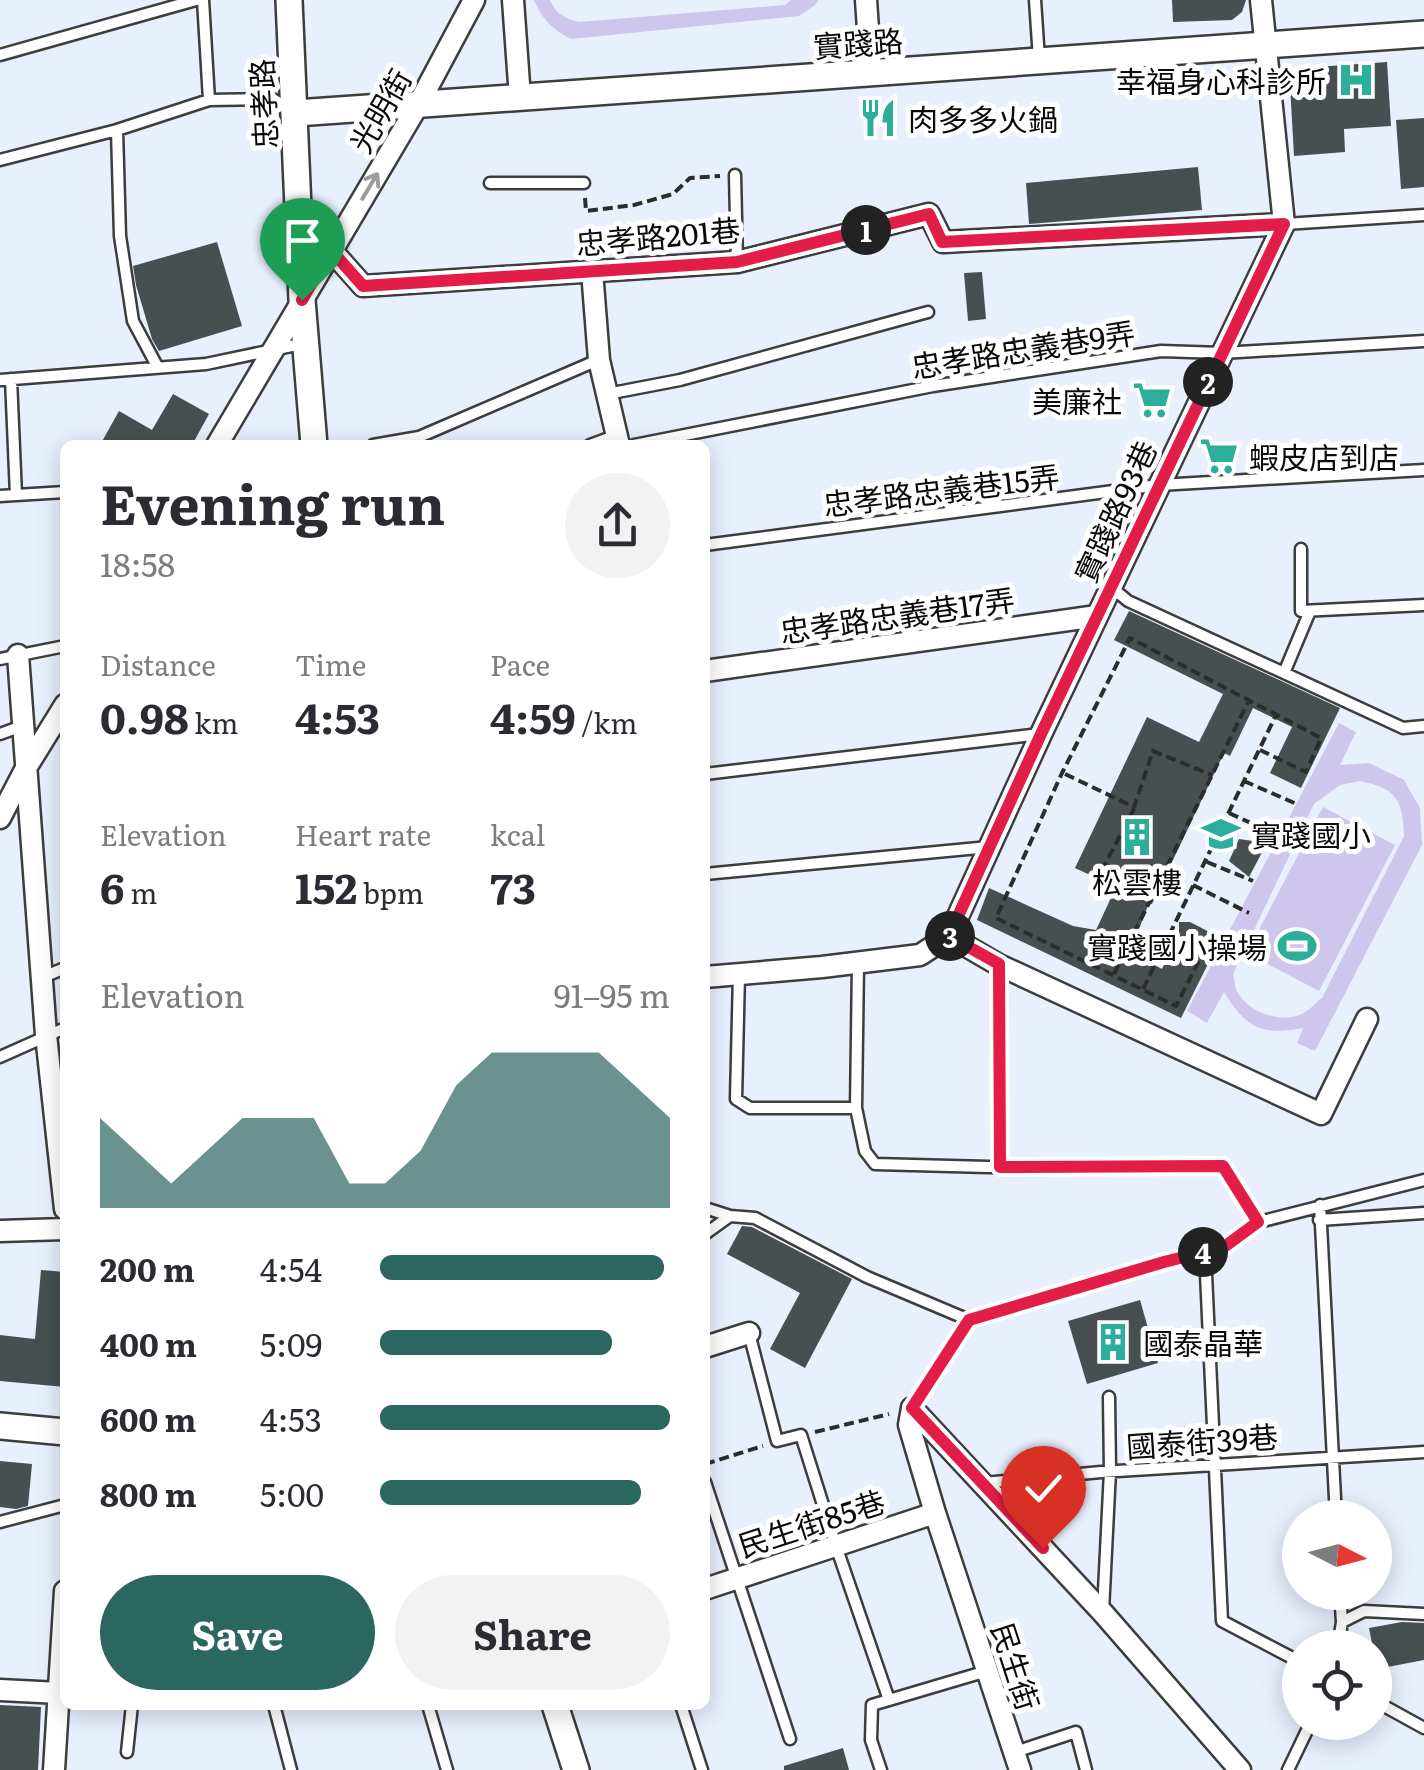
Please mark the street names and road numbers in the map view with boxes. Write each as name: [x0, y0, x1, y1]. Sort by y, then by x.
street label: 實踐路: [812, 17, 904, 67]
street label: 忠孝路: [238, 58, 286, 150]
street label: 光明街: [337, 60, 421, 160]
street label: 忠孝路201巷: [574, 206, 742, 264]
street label: 忠孝路忠義巷9弄: [908, 309, 1138, 387]
street label: 實踐路93巷: [1062, 433, 1166, 589]
street label: 忠孝路忠義巷15弄: [820, 453, 1062, 525]
street label: 忠孝路忠義巷17弄: [777, 576, 1017, 652]
street label: 國泰街39巷: [1125, 1413, 1279, 1467]
street label: 民生街85巷: [732, 1478, 890, 1566]
street label: 民生街: [982, 1616, 1052, 1716]

